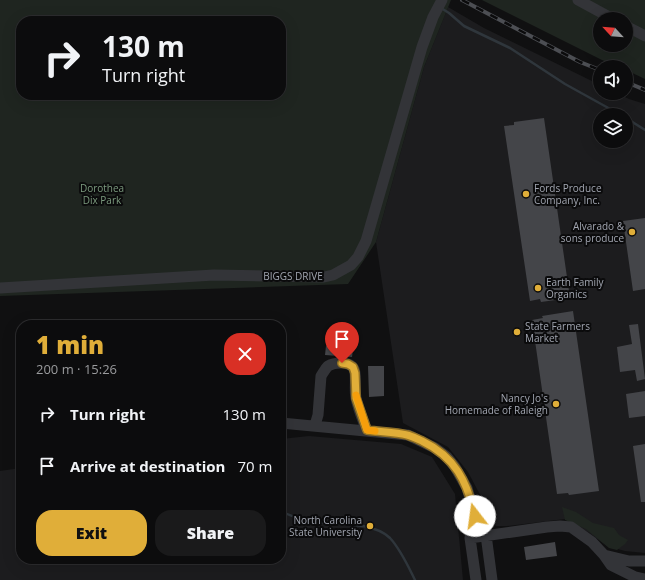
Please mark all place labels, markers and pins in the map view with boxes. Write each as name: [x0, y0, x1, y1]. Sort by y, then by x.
place label: Fords Produce Company, Inc.: [534, 181, 602, 207]
marker: Fords Produce Company, Inc.: [521, 189, 531, 199]
place label: Alvarado & sons produce: [561, 219, 625, 245]
marker: Alvarado & sons produce: [627, 227, 637, 237]
place label: Earth Family Organics: [546, 275, 605, 301]
marker: Earth Family Organics: [533, 283, 543, 293]
place label: State Farmers Market: [525, 319, 590, 345]
pin: [325, 322, 359, 363]
marker: State Farmers Market: [512, 327, 522, 337]
place label: Nancy Jo's Homemade of Raleigh: [445, 391, 548, 417]
marker: Nancy Jo's Homemade of Raleigh: [551, 399, 561, 409]
place label: North Carolina State University: [289, 513, 363, 539]
marker: North Carolina State University: [365, 521, 375, 531]

